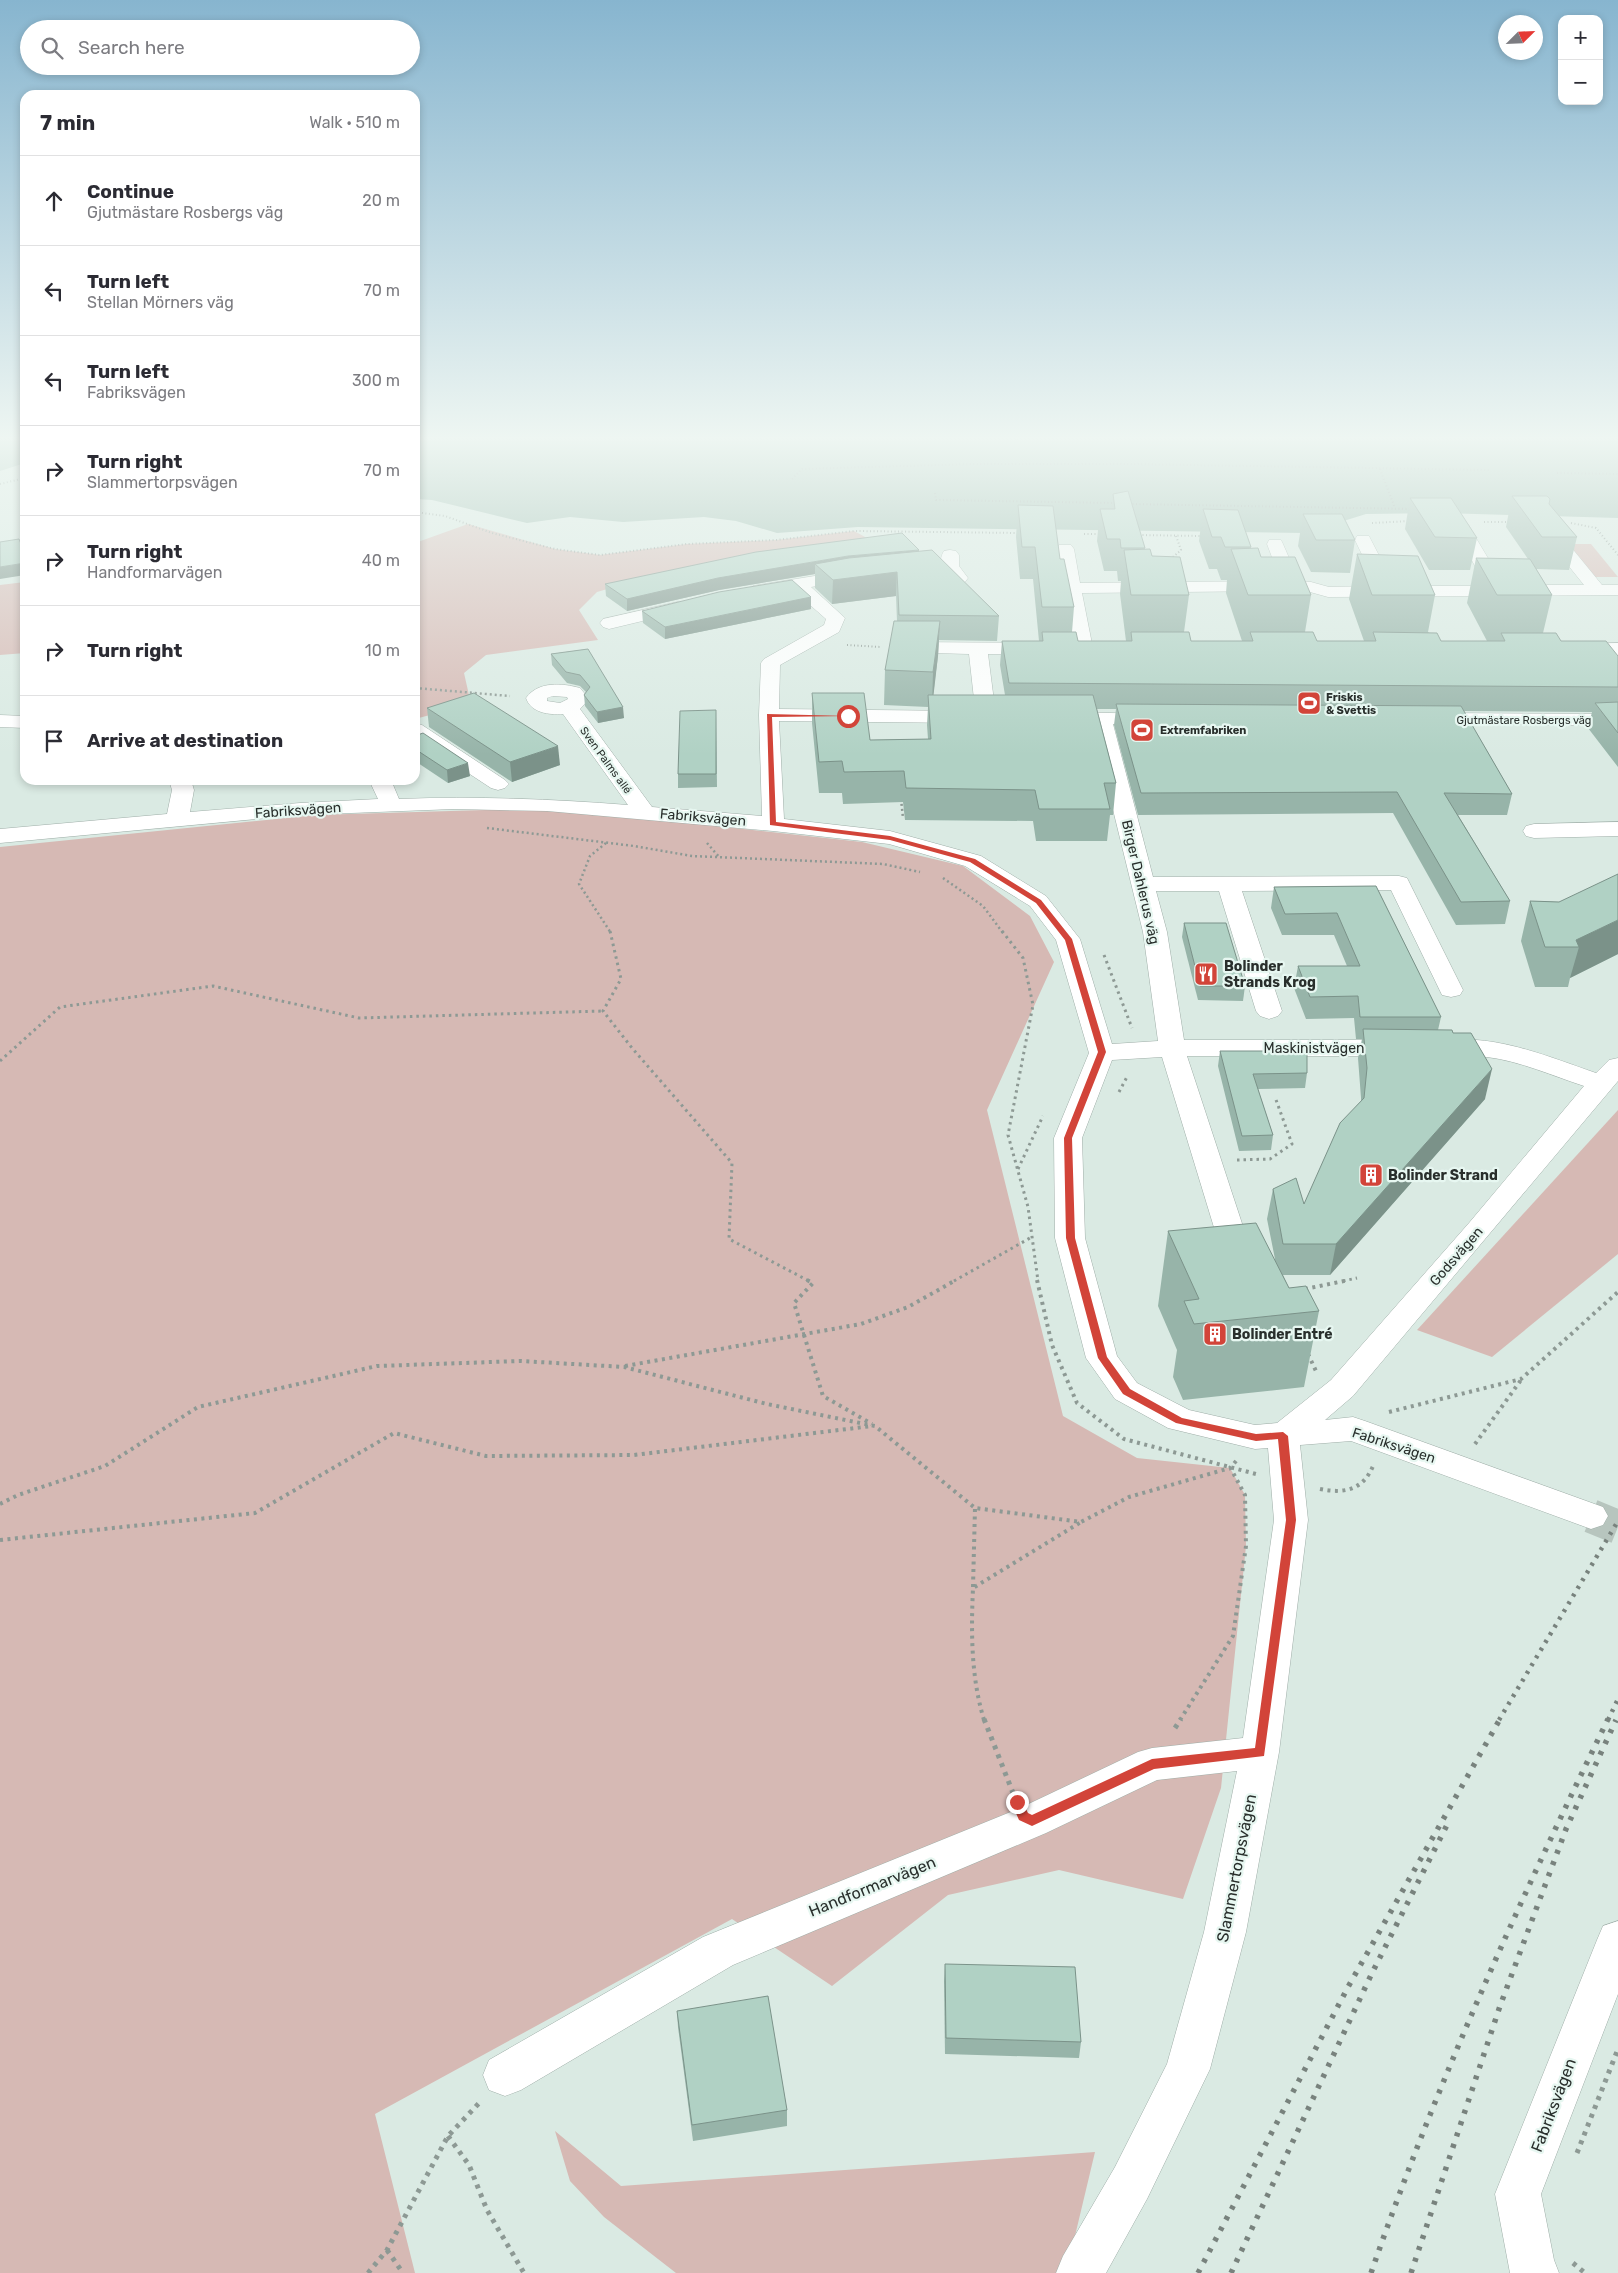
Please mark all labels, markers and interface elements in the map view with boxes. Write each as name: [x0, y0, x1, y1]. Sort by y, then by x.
north arrow: [1498, 15, 1543, 60]
map controls: [1558, 15, 1603, 105]
button: +: [1558, 15, 1603, 60]
search box: [20, 20, 420, 75]
icon: search: [38, 34, 66, 62]
text: Search here: [78, 36, 185, 59]
button: −: [1558, 60, 1603, 105]
text: 7 min: [40, 110, 95, 135]
text: Walk · 510 m: [309, 113, 400, 132]
text: Continue: [87, 180, 174, 203]
icon: ahead: [40, 187, 68, 215]
text: 20 m: [362, 191, 400, 210]
text: Gjutmästare Rosbergs väg: [87, 203, 283, 222]
text: Turn left: [87, 270, 169, 293]
icon: left: [40, 277, 68, 305]
text: 70 m: [363, 281, 400, 300]
text: Stellan Mörners väg: [87, 293, 234, 312]
text: Turn left: [87, 360, 169, 383]
icon: left: [40, 367, 68, 395]
text: 300 m: [352, 371, 400, 390]
text: Fabriksvägen: [87, 383, 186, 402]
text: Turn right: [87, 450, 182, 473]
icon: right: [40, 457, 68, 485]
text: 70 m: [363, 461, 400, 480]
text: Slammertorpsvägen: [87, 473, 238, 492]
text: Turn right: [87, 540, 182, 563]
icon: right: [40, 547, 68, 575]
text: 40 m: [362, 551, 400, 570]
text: Handformarvägen: [87, 563, 222, 582]
icon: right: [40, 637, 68, 665]
text: Turn right: [87, 639, 182, 662]
text: 10 m: [365, 641, 400, 660]
sports icon: Friskis & Svettis: [1296, 690, 1322, 716]
place label: Friskis & Svettis: [1326, 691, 1376, 717]
route start: [837, 705, 860, 728]
street label: Gjutmästare Rosbergs väg: [1457, 714, 1591, 727]
sports icon: Extremfabriken: [1129, 717, 1155, 743]
street label: Sven Palms allé: [577, 724, 634, 796]
place label: Extremfabriken: [1160, 724, 1246, 737]
icon: arrive: [40, 727, 68, 755]
text: Arrive at destination: [87, 729, 283, 752]
street label: Fabriksvägen: [254, 799, 342, 822]
street label: Fabriksvägen: [659, 805, 747, 830]
street label: Birger Dahlerus väg: [1118, 818, 1163, 946]
place label: Bolinder Strands Krog: [1224, 958, 1316, 991]
restaurant icon: Bolinder Strands Krog: [1193, 961, 1219, 987]
street label: Maskinistvägen: [1264, 1040, 1364, 1057]
building icon: Bolinder Strand: [1358, 1162, 1384, 1188]
place label: Bolinder Strand: [1388, 1167, 1498, 1184]
street label: Godsvägen: [1426, 1223, 1487, 1289]
building icon: Bolinder Entré: [1202, 1321, 1228, 1347]
place label: Bolinder Entré: [1232, 1326, 1333, 1343]
street label: Fabriksvägen: [1350, 1424, 1438, 1467]
route end: [1006, 1791, 1029, 1814]
street label: Slammertorpsvägen: [1213, 1792, 1260, 1944]
street label: Handformarvägen: [806, 1852, 939, 1921]
street label: Fabriksvägen: [1527, 2056, 1580, 2155]

